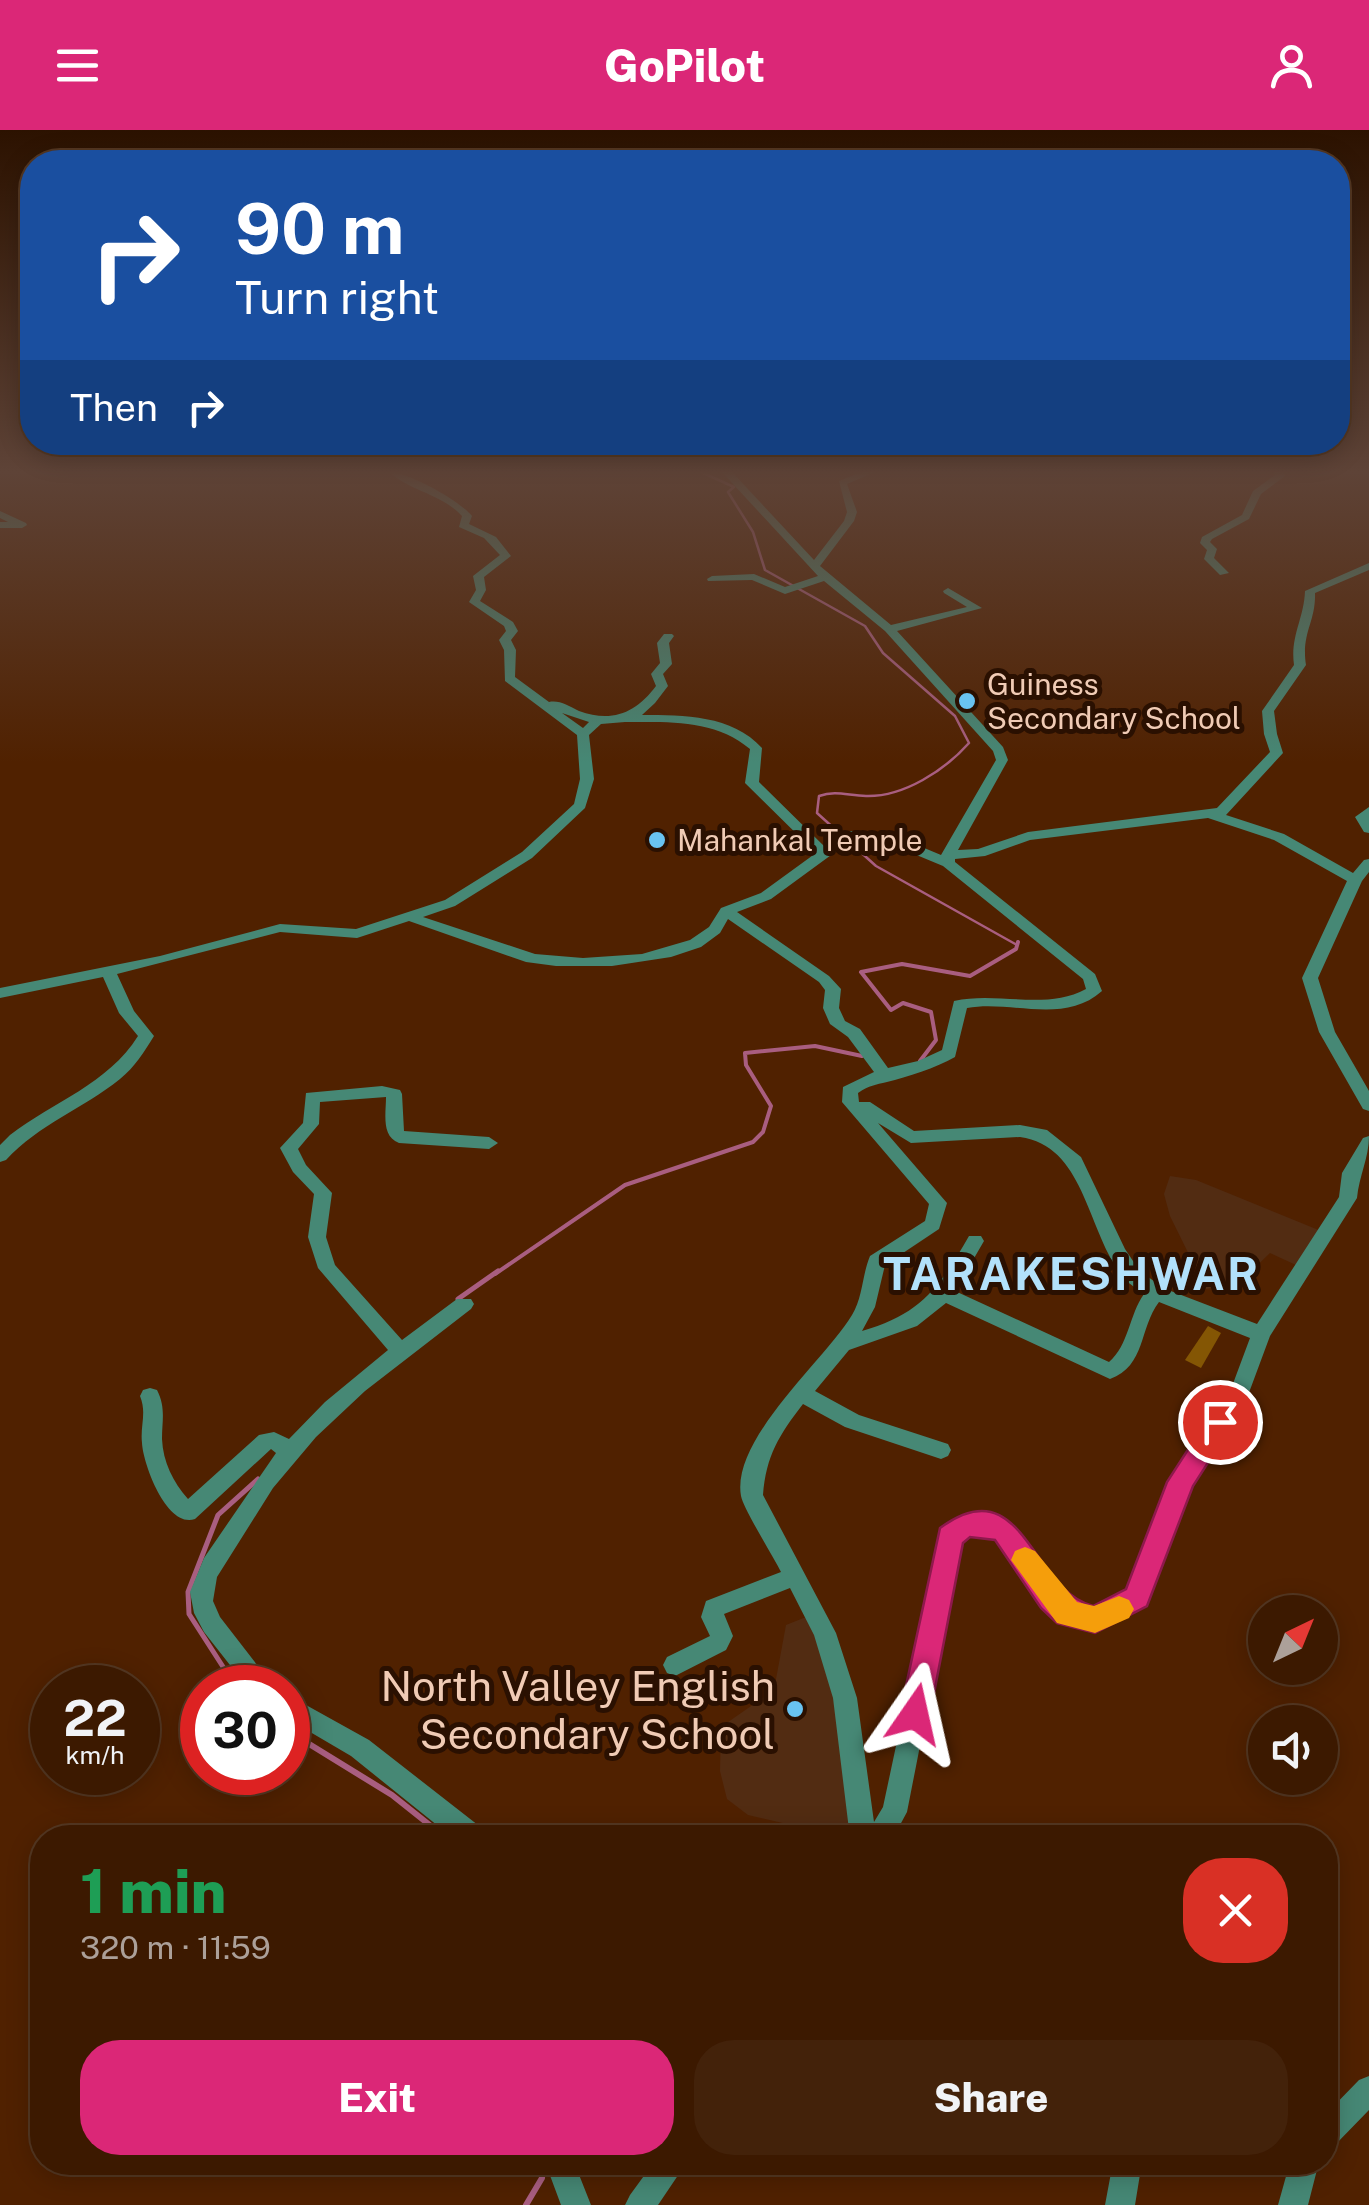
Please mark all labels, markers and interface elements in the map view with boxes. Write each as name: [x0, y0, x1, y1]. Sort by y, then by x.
icon: menu: [50, 38, 105, 93]
icon: person: [1264, 38, 1319, 93]
text: GoPilot: [604, 39, 765, 92]
text: 90 m: [235, 187, 405, 270]
icon: right: [70, 190, 200, 320]
text: Turn right: [235, 271, 439, 324]
icon: right: [178, 380, 233, 435]
text: Then: [70, 385, 158, 430]
place label: Guiness Secondary School: [987, 666, 1241, 736]
marker: Guiness Secondary School: [956, 690, 978, 712]
place label: Mahankal Temple: [677, 822, 922, 858]
marker: Mahankal Temple: [646, 829, 668, 851]
district label: TARAKESHWAR: [883, 1247, 1261, 1300]
pin: [1178, 1380, 1263, 1465]
icon: arrive: [1193, 1395, 1248, 1450]
north arrow: [1248, 1595, 1338, 1685]
map controls: [1248, 1595, 1338, 1795]
place label: North Valley English Secondary School: [381, 1661, 775, 1758]
position arrow: [863, 1662, 967, 1766]
speed limit sign: 30: [180, 1665, 310, 1795]
text: 22: [63, 1688, 127, 1747]
marker: North Valley English Secondary School: [784, 1698, 806, 1720]
button: sound: [1248, 1705, 1338, 1795]
text: km/h: [66, 1740, 124, 1770]
text: 1 min: [80, 1856, 227, 1927]
button: close: [1183, 1858, 1288, 1963]
text: 320 m · 11:59: [80, 1929, 271, 1966]
button: Exit: [80, 2040, 674, 2155]
button: Share: [694, 2040, 1288, 2155]

